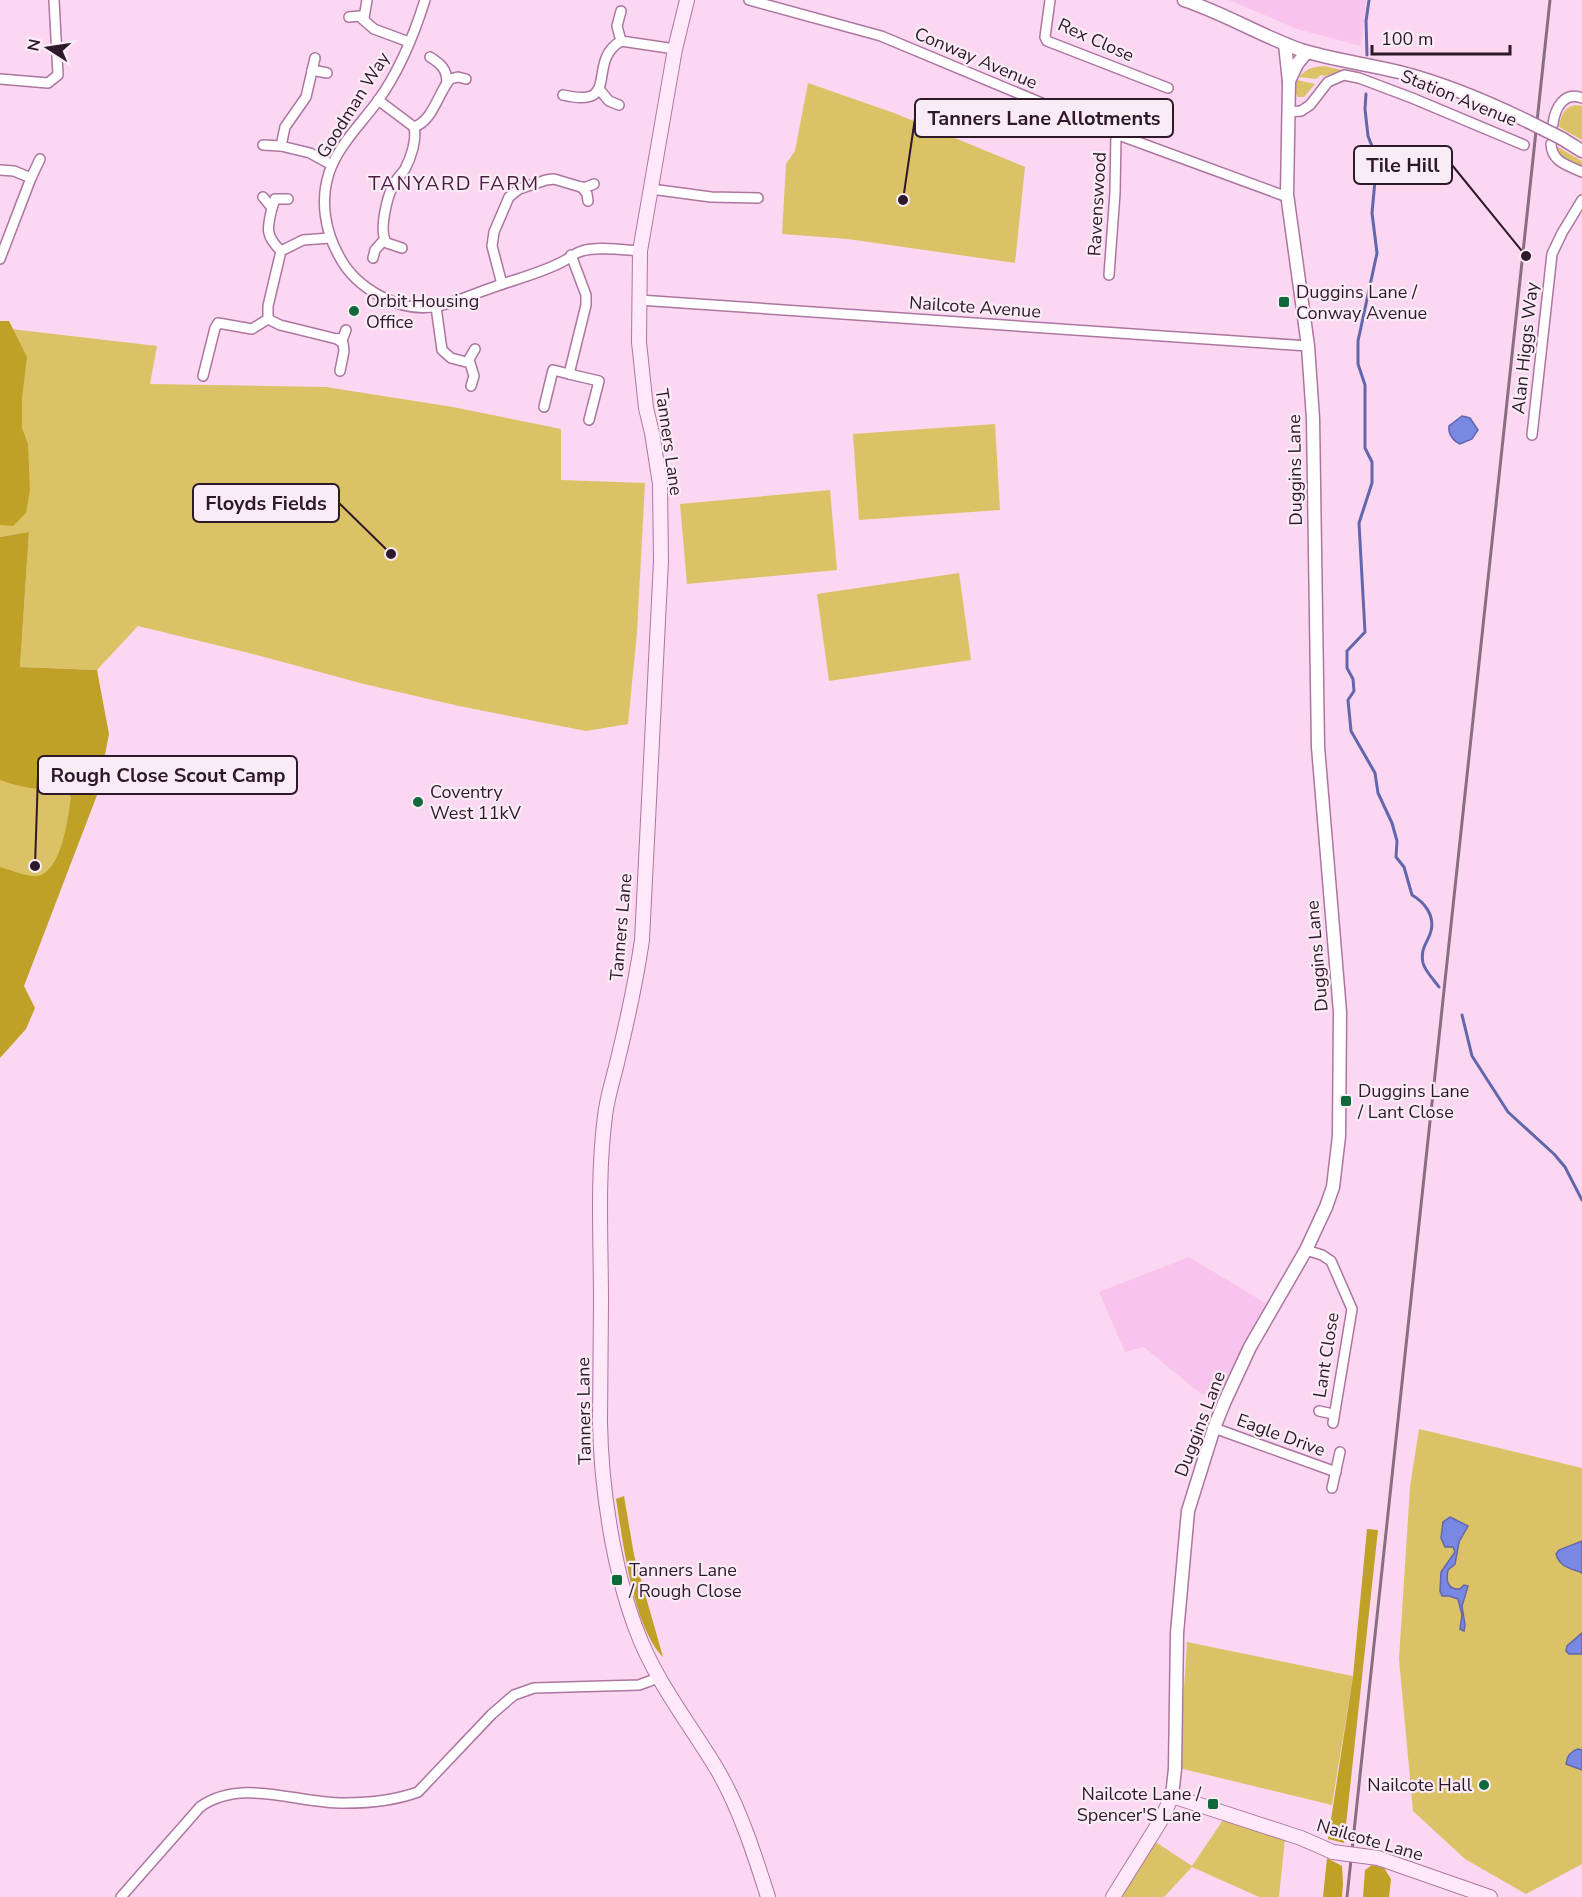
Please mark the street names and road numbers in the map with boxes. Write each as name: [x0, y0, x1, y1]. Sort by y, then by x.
street label: Rex Close: [1054, 13, 1138, 67]
street label: Conway Avenue: [911, 21, 1041, 95]
street label: Goodman Way: [311, 47, 396, 163]
street label: Station Avenue: [1397, 64, 1521, 132]
street label: Ravenswood: [1082, 151, 1112, 257]
street label: Alan Higgs Way: [1506, 280, 1544, 415]
street label: Nailcote Avenue: [908, 290, 1042, 324]
street label: Tanners Lane: [650, 387, 688, 497]
street label: Duggins Lane: [1282, 414, 1308, 526]
street label: Tanners Lane: [604, 872, 638, 982]
street label: Duggins Lane: [1300, 899, 1334, 1013]
street label: Lant Close: [1307, 1311, 1345, 1399]
street label: Tanners Lane: [571, 1357, 597, 1465]
street label: Duggins Lane: [1169, 1368, 1231, 1480]
street label: Eagle Drive: [1233, 1408, 1329, 1462]
street label: Nailcote Lane: [1314, 1813, 1426, 1867]

